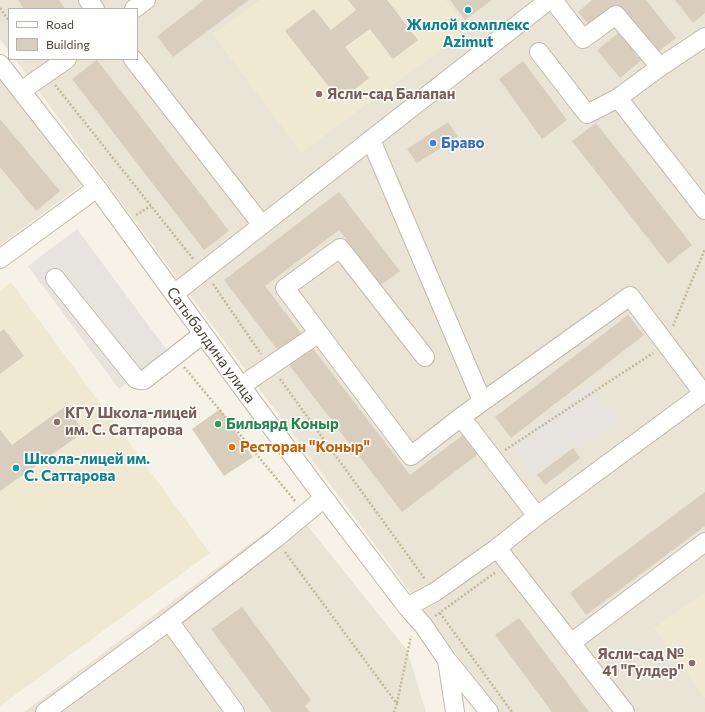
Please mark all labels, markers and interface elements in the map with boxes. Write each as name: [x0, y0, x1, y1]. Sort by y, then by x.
marker: Жилой комплекс Azimut: [463, 5, 473, 15]
legend: [8, 8, 138, 60]
place label: Жилой комплекс Azimut: [406, 16, 530, 51]
text: Road: [46, 17, 74, 31]
text: Building: [46, 37, 90, 51]
place label: Ясли-сад Балапан: [327, 85, 455, 103]
marker: Ясли-сад Балапан: [314, 89, 324, 99]
place label: Браво: [441, 134, 485, 152]
marker: Браво: [428, 138, 438, 148]
street label: Сатыбалдина улица: [163, 283, 259, 407]
place label: КГУ Школа-лицей им. С. Саттарова: [65, 404, 197, 439]
place label: Бильярд Коныр: [226, 415, 339, 433]
marker: КГУ Школа-лицей им. С. Саттарова: [52, 417, 62, 427]
marker: Бильярд Коныр: [213, 419, 223, 429]
place label: Ресторан "Коныр": [240, 438, 370, 456]
marker: Ресторан "Коныр": [227, 442, 237, 452]
place label: Школа-лицей им. С. Саттарова: [24, 450, 150, 485]
marker: Школа-лицей им. С. Саттарова: [11, 463, 21, 473]
place label: Ясли-сад № 41 "Гулдер": [597, 645, 684, 680]
marker: Ясли-сад № 41 "Гулдер": [687, 658, 697, 668]

